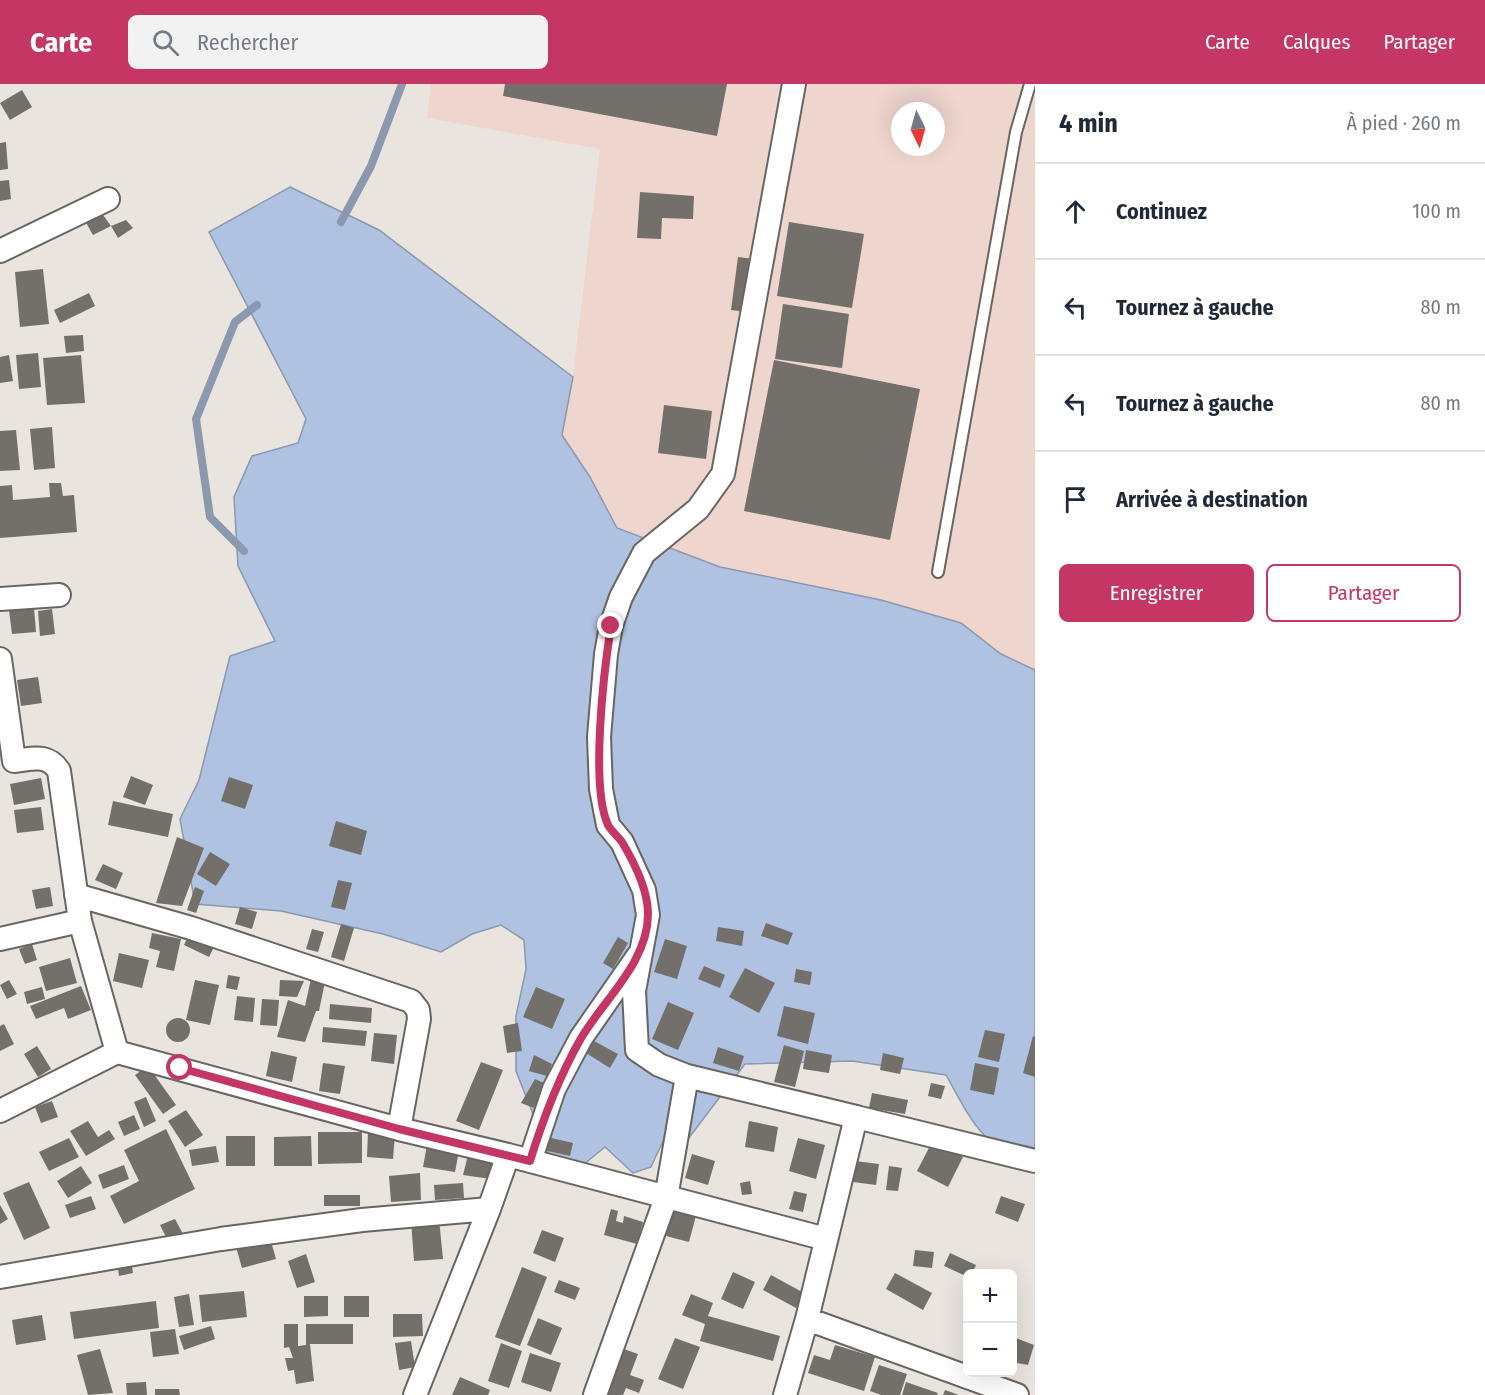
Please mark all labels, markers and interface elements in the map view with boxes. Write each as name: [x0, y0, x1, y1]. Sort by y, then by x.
search box: [128, 15, 548, 69]
text: Carte: [30, 26, 92, 59]
icon: search: [149, 26, 182, 59]
text: Rechercher: [197, 29, 298, 56]
text: Carte: [1205, 29, 1250, 55]
text: Calques: [1283, 29, 1350, 55]
text: Partager: [1383, 29, 1455, 55]
north arrow: [891, 102, 945, 156]
text: 4 min: [1059, 108, 1118, 139]
text: À pied · 260 m: [1347, 111, 1461, 135]
icon: ahead: [1059, 195, 1092, 228]
text: Continuez: [1116, 198, 1207, 225]
text: 100 m: [1412, 199, 1461, 223]
icon: left: [1059, 291, 1092, 324]
text: Tournez à gauche: [1116, 294, 1274, 321]
text: 80 m: [1421, 295, 1461, 319]
icon: left: [1059, 387, 1092, 420]
text: Tournez à gauche: [1116, 390, 1274, 417]
text: 80 m: [1421, 391, 1461, 415]
icon: arrive: [1059, 483, 1092, 516]
text: Arrivée à destination: [1116, 486, 1308, 513]
button: Enregistrer: [1059, 564, 1254, 622]
button: Partager: [1266, 564, 1461, 622]
route end: [597, 612, 623, 638]
route start: [166, 1054, 192, 1080]
map controls: [963, 1269, 1017, 1377]
button: +: [963, 1269, 1017, 1323]
button: −: [963, 1323, 1017, 1377]

